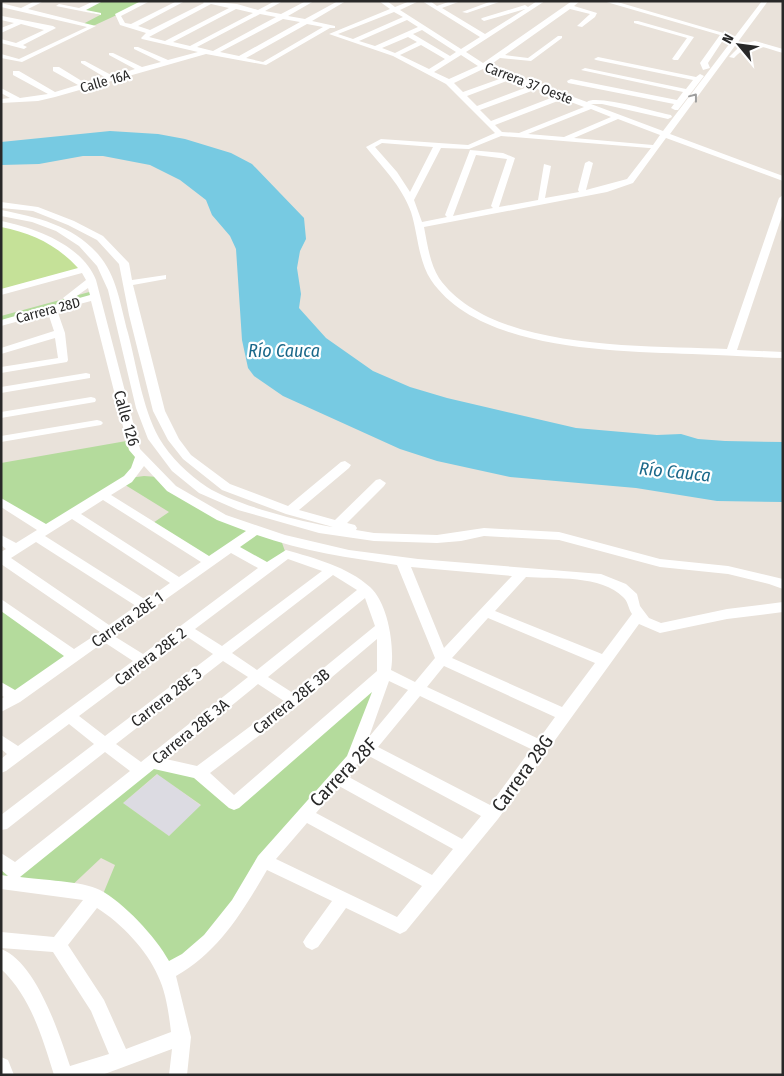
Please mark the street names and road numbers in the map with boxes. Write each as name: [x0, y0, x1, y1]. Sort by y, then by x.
street label: Carrera 37 Oeste: [482, 59, 575, 108]
street label: Calle 16A: [78, 66, 133, 97]
street label: Carrera 28D: [14, 294, 82, 327]
street label: Calle 126: [110, 388, 144, 448]
street label: Carrera 28E 1: [88, 588, 167, 651]
street label: Carrera 28E 2: [111, 623, 190, 689]
street label: Carrera 28E 3: [127, 664, 206, 731]
street label: Carrera 28E 3B: [249, 664, 334, 738]
street label: Carrera 28E 3A: [148, 694, 233, 768]
street label: Carrera 28G: [487, 730, 558, 816]
street label: Carrera 28F: [305, 733, 382, 812]

